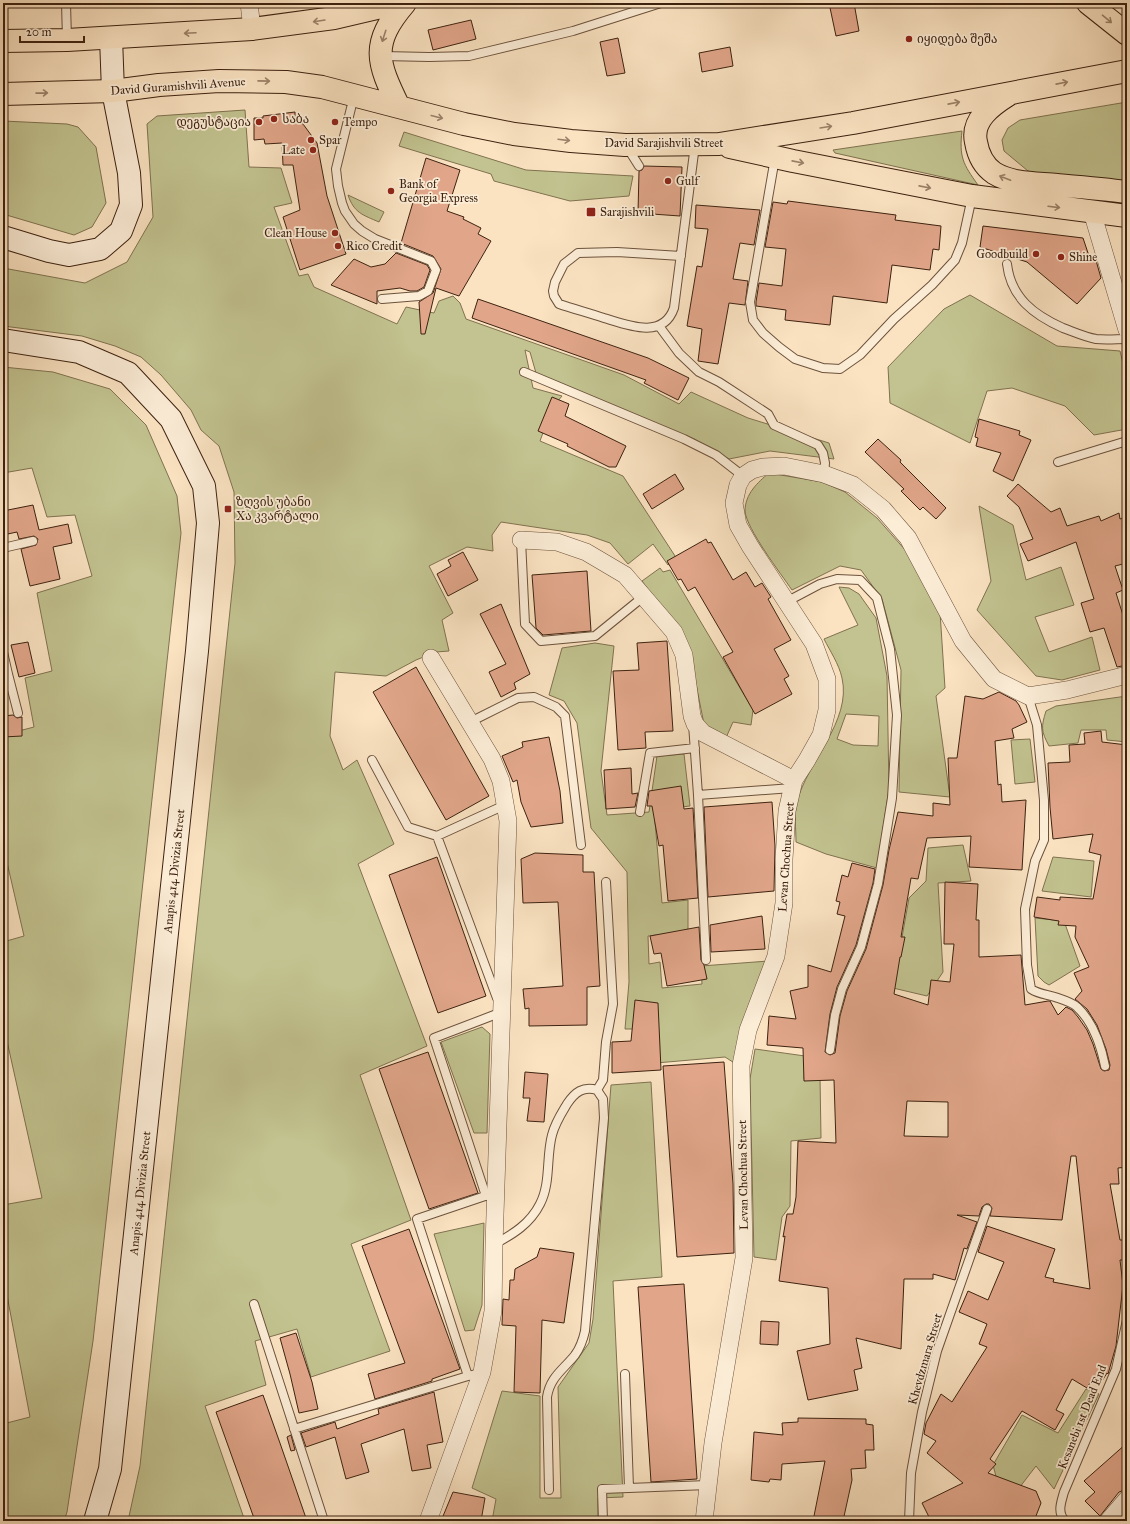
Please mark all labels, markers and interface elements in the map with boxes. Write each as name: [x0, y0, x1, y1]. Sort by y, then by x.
one-way arrow: [1102, 15, 1113, 24]
one-way arrow: [313, 17, 326, 25]
scale bar: [20, 18, 84, 44]
text: 20 m: [26, 25, 52, 39]
one-way arrow: [184, 29, 197, 36]
one-way arrow: [380, 29, 387, 42]
place label: იყიდება შეშა: [917, 32, 998, 46]
marker: იყიდება შეშა: [904, 34, 914, 44]
street label: David Guramishvili Avenue: [110, 74, 246, 98]
one-way arrow: [257, 78, 270, 85]
one-way arrow: [1055, 79, 1068, 87]
one-way arrow: [35, 89, 48, 97]
one-way arrow: [947, 99, 960, 107]
place label: საბა: [282, 112, 309, 126]
marker: საბა: [269, 114, 279, 124]
one-way arrow: [430, 114, 443, 121]
place label: დეგუსტაცია: [176, 115, 251, 129]
place label: Tempo: [343, 115, 377, 129]
marker: დეგუსტაცია: [254, 117, 264, 127]
marker: Tempo: [330, 117, 340, 127]
one-way arrow: [819, 123, 832, 131]
place label: Spar: [319, 133, 342, 147]
marker: Spar: [306, 135, 316, 145]
one-way arrow: [557, 136, 570, 144]
street label: David Sarajishvili Street: [605, 136, 724, 150]
place label: Late: [282, 143, 305, 157]
marker: Late: [308, 145, 318, 155]
one-way arrow: [791, 158, 804, 166]
one-way arrow: [1000, 173, 1012, 181]
place label: Gulf: [676, 174, 700, 188]
marker: Gulf: [663, 176, 673, 186]
place label: Bank of Georgia Express: [399, 177, 478, 206]
one-way arrow: [918, 183, 931, 191]
marker: Bank of Georgia Express: [386, 186, 396, 196]
one-way arrow: [1047, 203, 1060, 211]
place label: Sarajishvili: [600, 205, 655, 219]
marker: Sarajishvili: [585, 206, 597, 218]
place label: Clean House: [264, 226, 327, 240]
marker: Clean House: [330, 228, 340, 238]
place label: Rico Credit: [346, 239, 403, 253]
marker: Rico Credit: [333, 241, 343, 251]
place label: Goodbuild: [976, 247, 1028, 261]
marker: Goodbuild: [1031, 249, 1041, 259]
place label: Shine: [1069, 250, 1097, 264]
marker: Shine: [1056, 252, 1066, 262]
place label: ზღვის უბანი Xა კვარტალი: [236, 495, 319, 523]
marker: ზღვის უბანი Xა კვარტალი: [223, 504, 233, 514]
street label: Levan Chochua Street: [775, 801, 797, 912]
street label: Anapis 414 Divizia Street: [160, 808, 188, 935]
street label: Levan Chochua Street: [735, 1119, 751, 1230]
street label: Anapis 414 Divizia Street: [126, 1130, 154, 1257]
street label: Khevdzmara Street: [905, 1311, 945, 1406]
street label: Kesanebi 1st Dead End: [1055, 1363, 1109, 1471]

